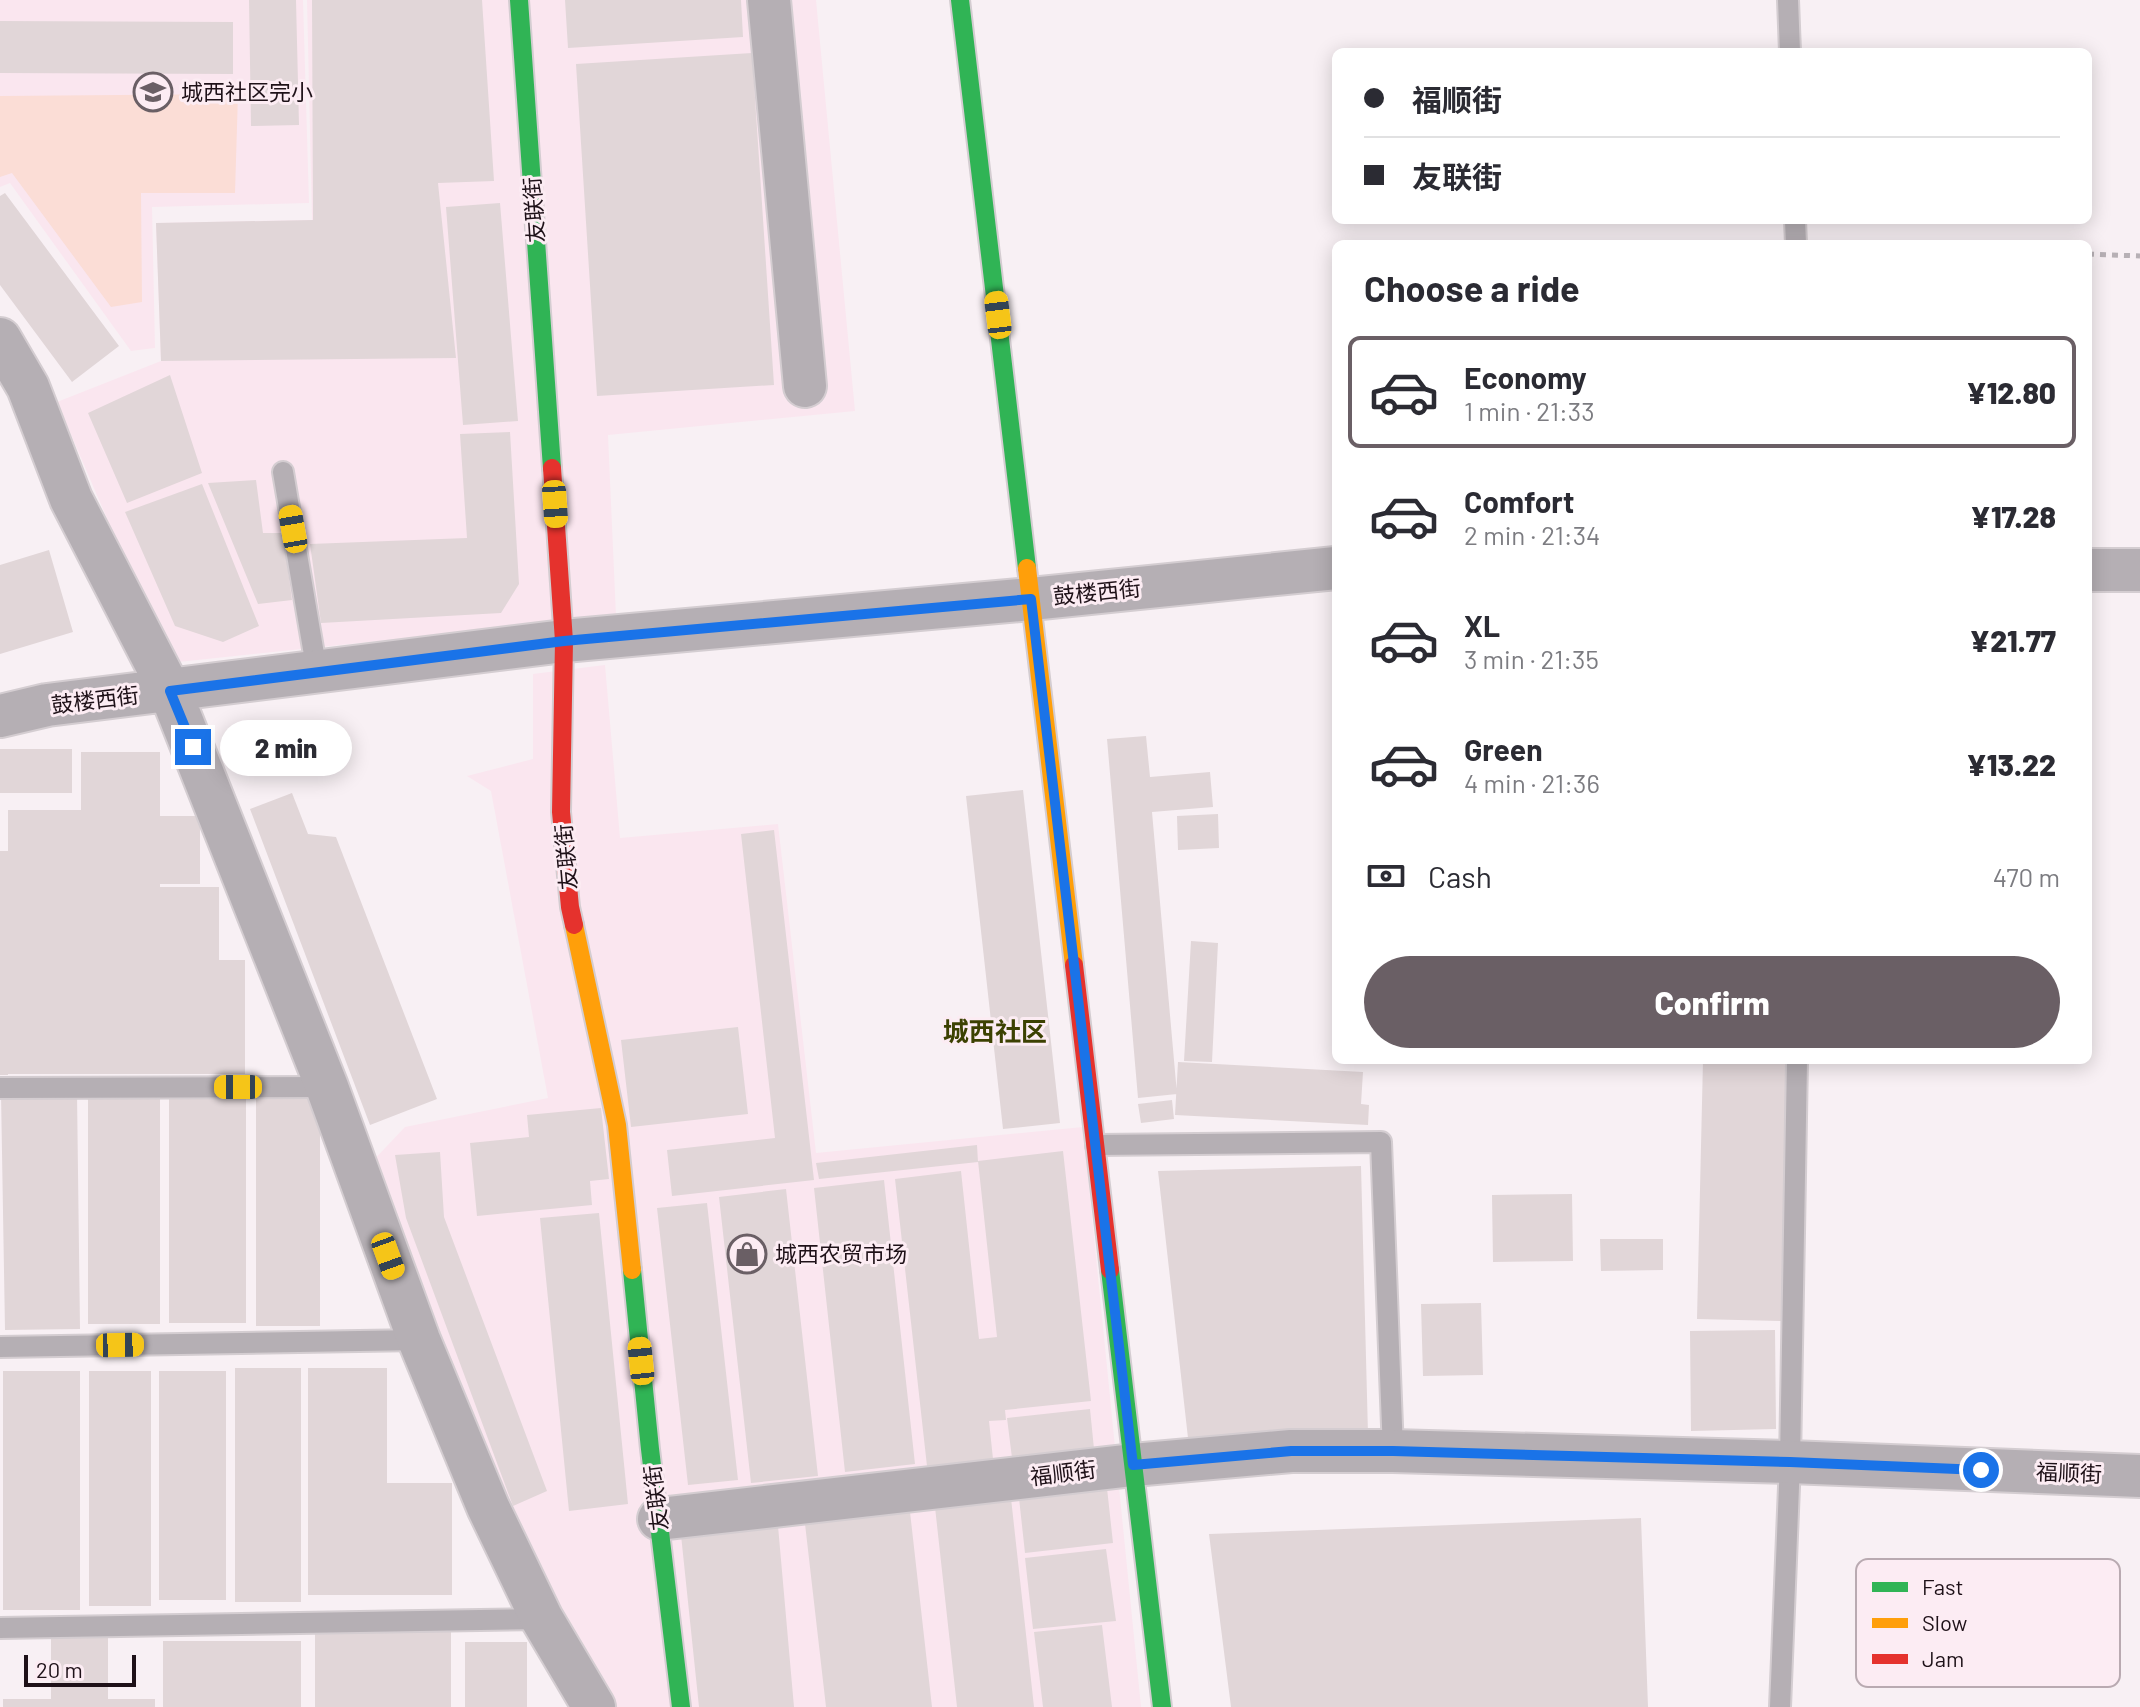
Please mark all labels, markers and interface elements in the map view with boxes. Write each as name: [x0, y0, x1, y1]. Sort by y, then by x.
school or university icon: 城西社区完小: [132, 71, 174, 113]
place label: 城西社区完小: [181, 78, 313, 104]
text: 福顺街: [1412, 81, 1502, 117]
text: 友联街: [1412, 158, 1502, 194]
street label: 友联街: [518, 176, 548, 244]
text: Choose a ride: [1364, 266, 1580, 309]
car: [983, 290, 1013, 340]
icon: car: [1368, 356, 1440, 428]
text: Economy: [1464, 359, 1587, 395]
text: ¥12.80: [1966, 374, 2056, 410]
text: 1 min · 21:33: [1464, 395, 1595, 426]
car: [541, 479, 569, 529]
icon: car: [1368, 480, 1440, 552]
text: Comfort: [1464, 483, 1574, 519]
text: ¥17.28: [1970, 498, 2056, 534]
car: [277, 503, 309, 555]
text: 2 min · 21:34: [1464, 519, 1600, 550]
street label: 鼓楼西街: [1052, 573, 1142, 609]
icon: car: [1368, 604, 1440, 676]
text: XL: [1464, 607, 1500, 643]
text: ¥21.77: [1970, 622, 2056, 658]
text: 3 min · 21:35: [1464, 643, 1599, 674]
street label: 鼓楼西街: [50, 681, 140, 717]
callout: 2 min: [221, 719, 353, 775]
icon: car: [1368, 728, 1440, 800]
route end: [175, 729, 211, 765]
text: Green: [1464, 731, 1543, 767]
text: 2 min: [255, 732, 317, 763]
text: ¥13.22: [1966, 746, 2056, 782]
text: 4 min · 21:36: [1464, 767, 1600, 798]
street label: 友联街: [549, 823, 581, 891]
icon: cash: [1364, 854, 1408, 898]
text: Cash: [1428, 858, 1492, 894]
text: 470 m: [1993, 861, 2060, 892]
button: Confirm: [1364, 956, 2060, 1048]
district label: 城西社区: [943, 1015, 1047, 1046]
car: [214, 1075, 262, 1099]
car: [369, 1229, 407, 1283]
shop icon: 城西农贸市场: [726, 1233, 768, 1275]
place label: 城西农贸市场: [775, 1240, 907, 1266]
car: [96, 1333, 144, 1357]
car: [627, 1336, 655, 1386]
route start: [1963, 1452, 1999, 1488]
street label: 福顺街: [1029, 1455, 1097, 1489]
street label: 福顺街: [2036, 1458, 2102, 1486]
street label: 友联街: [638, 1464, 672, 1532]
legend: [1856, 1559, 2120, 1687]
text: Fast: [1922, 1573, 1964, 1599]
text: Slow: [1922, 1609, 1967, 1635]
text: Jam: [1922, 1645, 1964, 1671]
scale bar: [24, 1651, 136, 1687]
text: 20 m: [36, 1656, 83, 1682]

